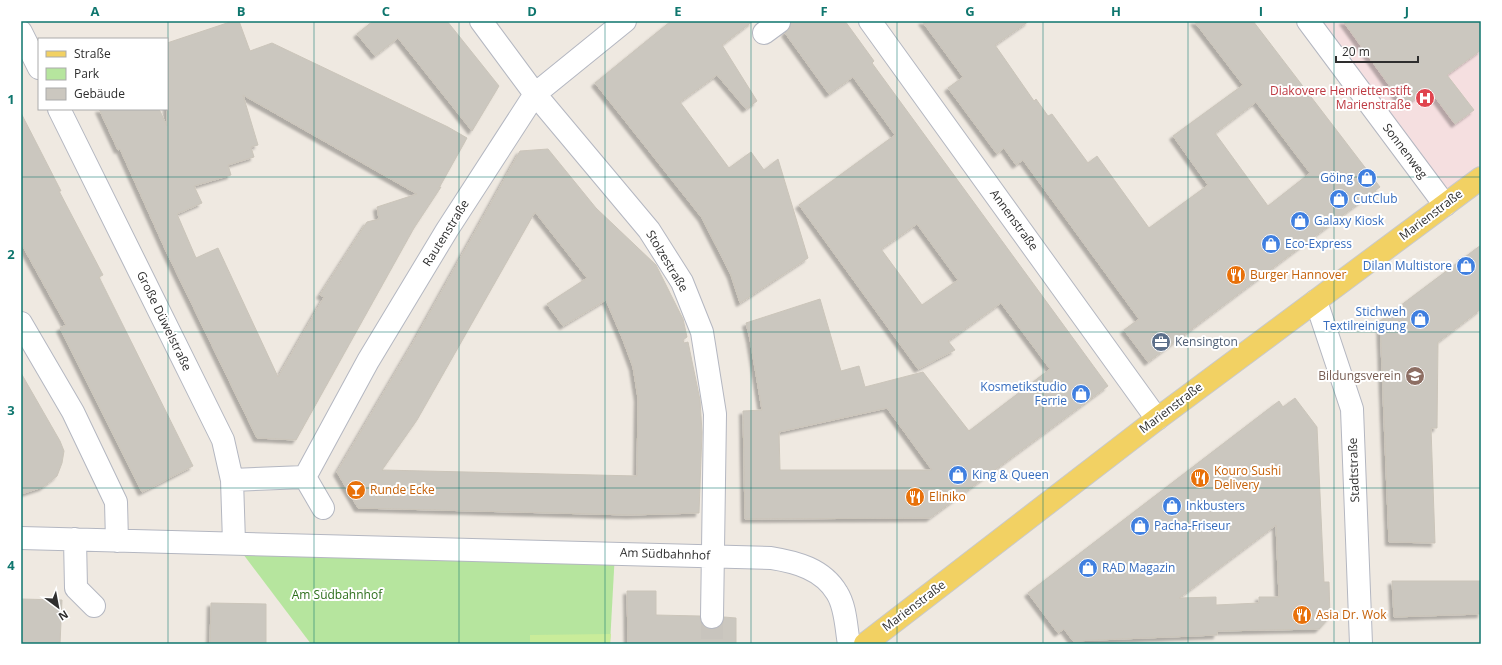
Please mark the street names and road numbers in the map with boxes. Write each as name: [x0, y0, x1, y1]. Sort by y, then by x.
street label: Sonnenweg: [1379, 120, 1432, 182]
street label: Marienstraße: [1396, 185, 1466, 244]
street label: Annenstraße: [986, 186, 1043, 254]
street label: Rautenstraße: [418, 196, 473, 269]
street label: Stolzestraße: [642, 227, 693, 295]
street label: Große Düwelstraße: [133, 268, 196, 374]
street label: Marienstraße: [1136, 378, 1206, 437]
street label: Stadtstraße: [1344, 437, 1363, 503]
street label: Am Südbahnhof: [620, 543, 711, 564]
street label: Marienstraße: [879, 576, 949, 635]

